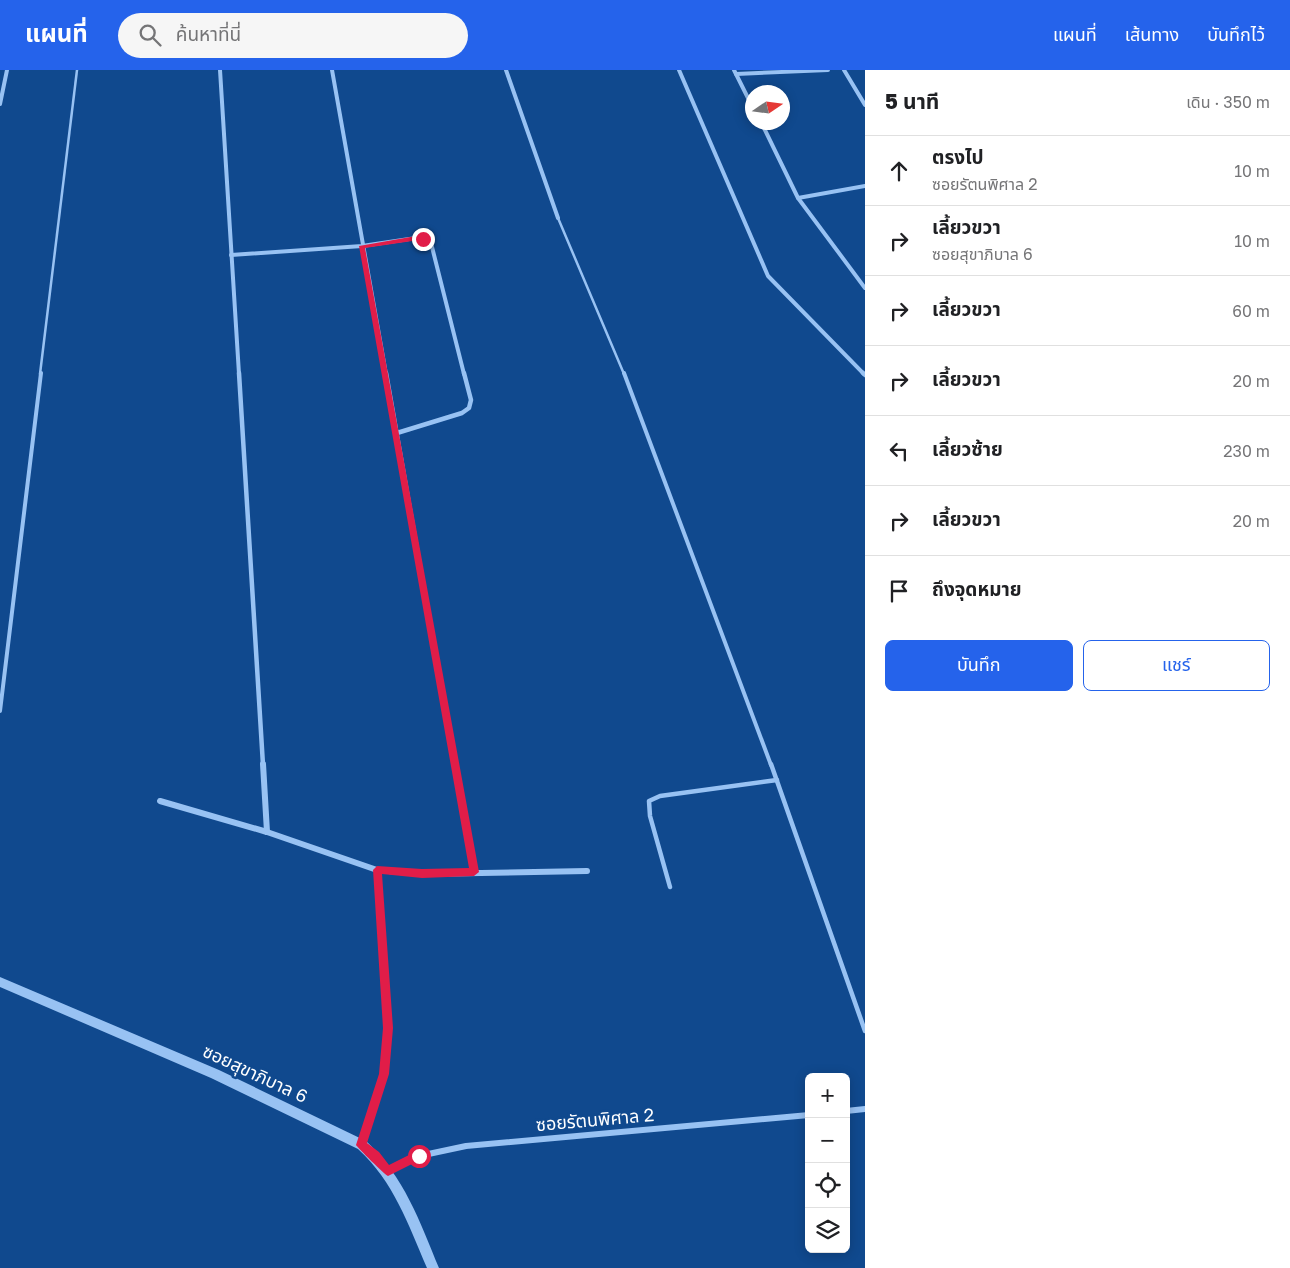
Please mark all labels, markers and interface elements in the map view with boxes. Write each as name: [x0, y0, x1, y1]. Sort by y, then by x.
search box: [118, 13, 468, 58]
text: แผนที่: [25, 18, 88, 47]
icon: search: [136, 21, 164, 49]
text: ค้นหาที่นี่: [176, 22, 241, 45]
text: แผนที่: [1053, 23, 1097, 45]
text: เส้นทาง: [1125, 23, 1179, 45]
text: บันทึกไว้: [1207, 23, 1265, 45]
north arrow: [745, 85, 790, 130]
text: 5 นาที: [885, 88, 939, 114]
text: เดิน · 350 m: [1186, 92, 1270, 112]
text: ตรงไป: [932, 145, 984, 168]
icon: ahead: [885, 157, 913, 185]
text: 10 m: [1234, 161, 1270, 181]
text: ซอยรัตนพิศาล 2: [932, 174, 1037, 194]
text: เลี้ยวขวา: [932, 215, 1001, 238]
icon: right: [885, 227, 913, 255]
route end: [412, 228, 435, 251]
text: 10 m: [1234, 231, 1270, 251]
text: ซอยสุขาภิบาล 6: [932, 244, 1033, 264]
icon: right: [885, 297, 913, 325]
text: เลี้ยวขวา: [932, 297, 1001, 320]
text: 60 m: [1232, 301, 1270, 321]
icon: right: [885, 367, 913, 395]
text: เลี้ยวขวา: [932, 367, 1001, 390]
text: 20 m: [1233, 371, 1270, 391]
icon: left: [885, 437, 913, 465]
text: เลี้ยวซ้าย: [932, 437, 1003, 460]
text: 230 m: [1223, 441, 1270, 461]
icon: right: [885, 507, 913, 535]
text: เลี้ยวขวา: [932, 507, 1001, 530]
text: 20 m: [1233, 511, 1270, 531]
icon: arrive: [885, 577, 913, 605]
text: ถึงจุดหมาย: [932, 577, 1022, 600]
button: บันทึก: [885, 640, 1073, 691]
button: แชร์: [1083, 640, 1270, 691]
street label: ซอยสุขาภิบาล 6: [199, 1039, 311, 1108]
map controls: [805, 1073, 850, 1253]
button: +: [805, 1073, 850, 1118]
street label: ซอยรัตนพิศาล 2: [535, 1103, 655, 1135]
button: −: [805, 1118, 850, 1163]
route start: [408, 1145, 431, 1168]
button: locate: [805, 1163, 850, 1208]
button: layers: [805, 1208, 850, 1253]

